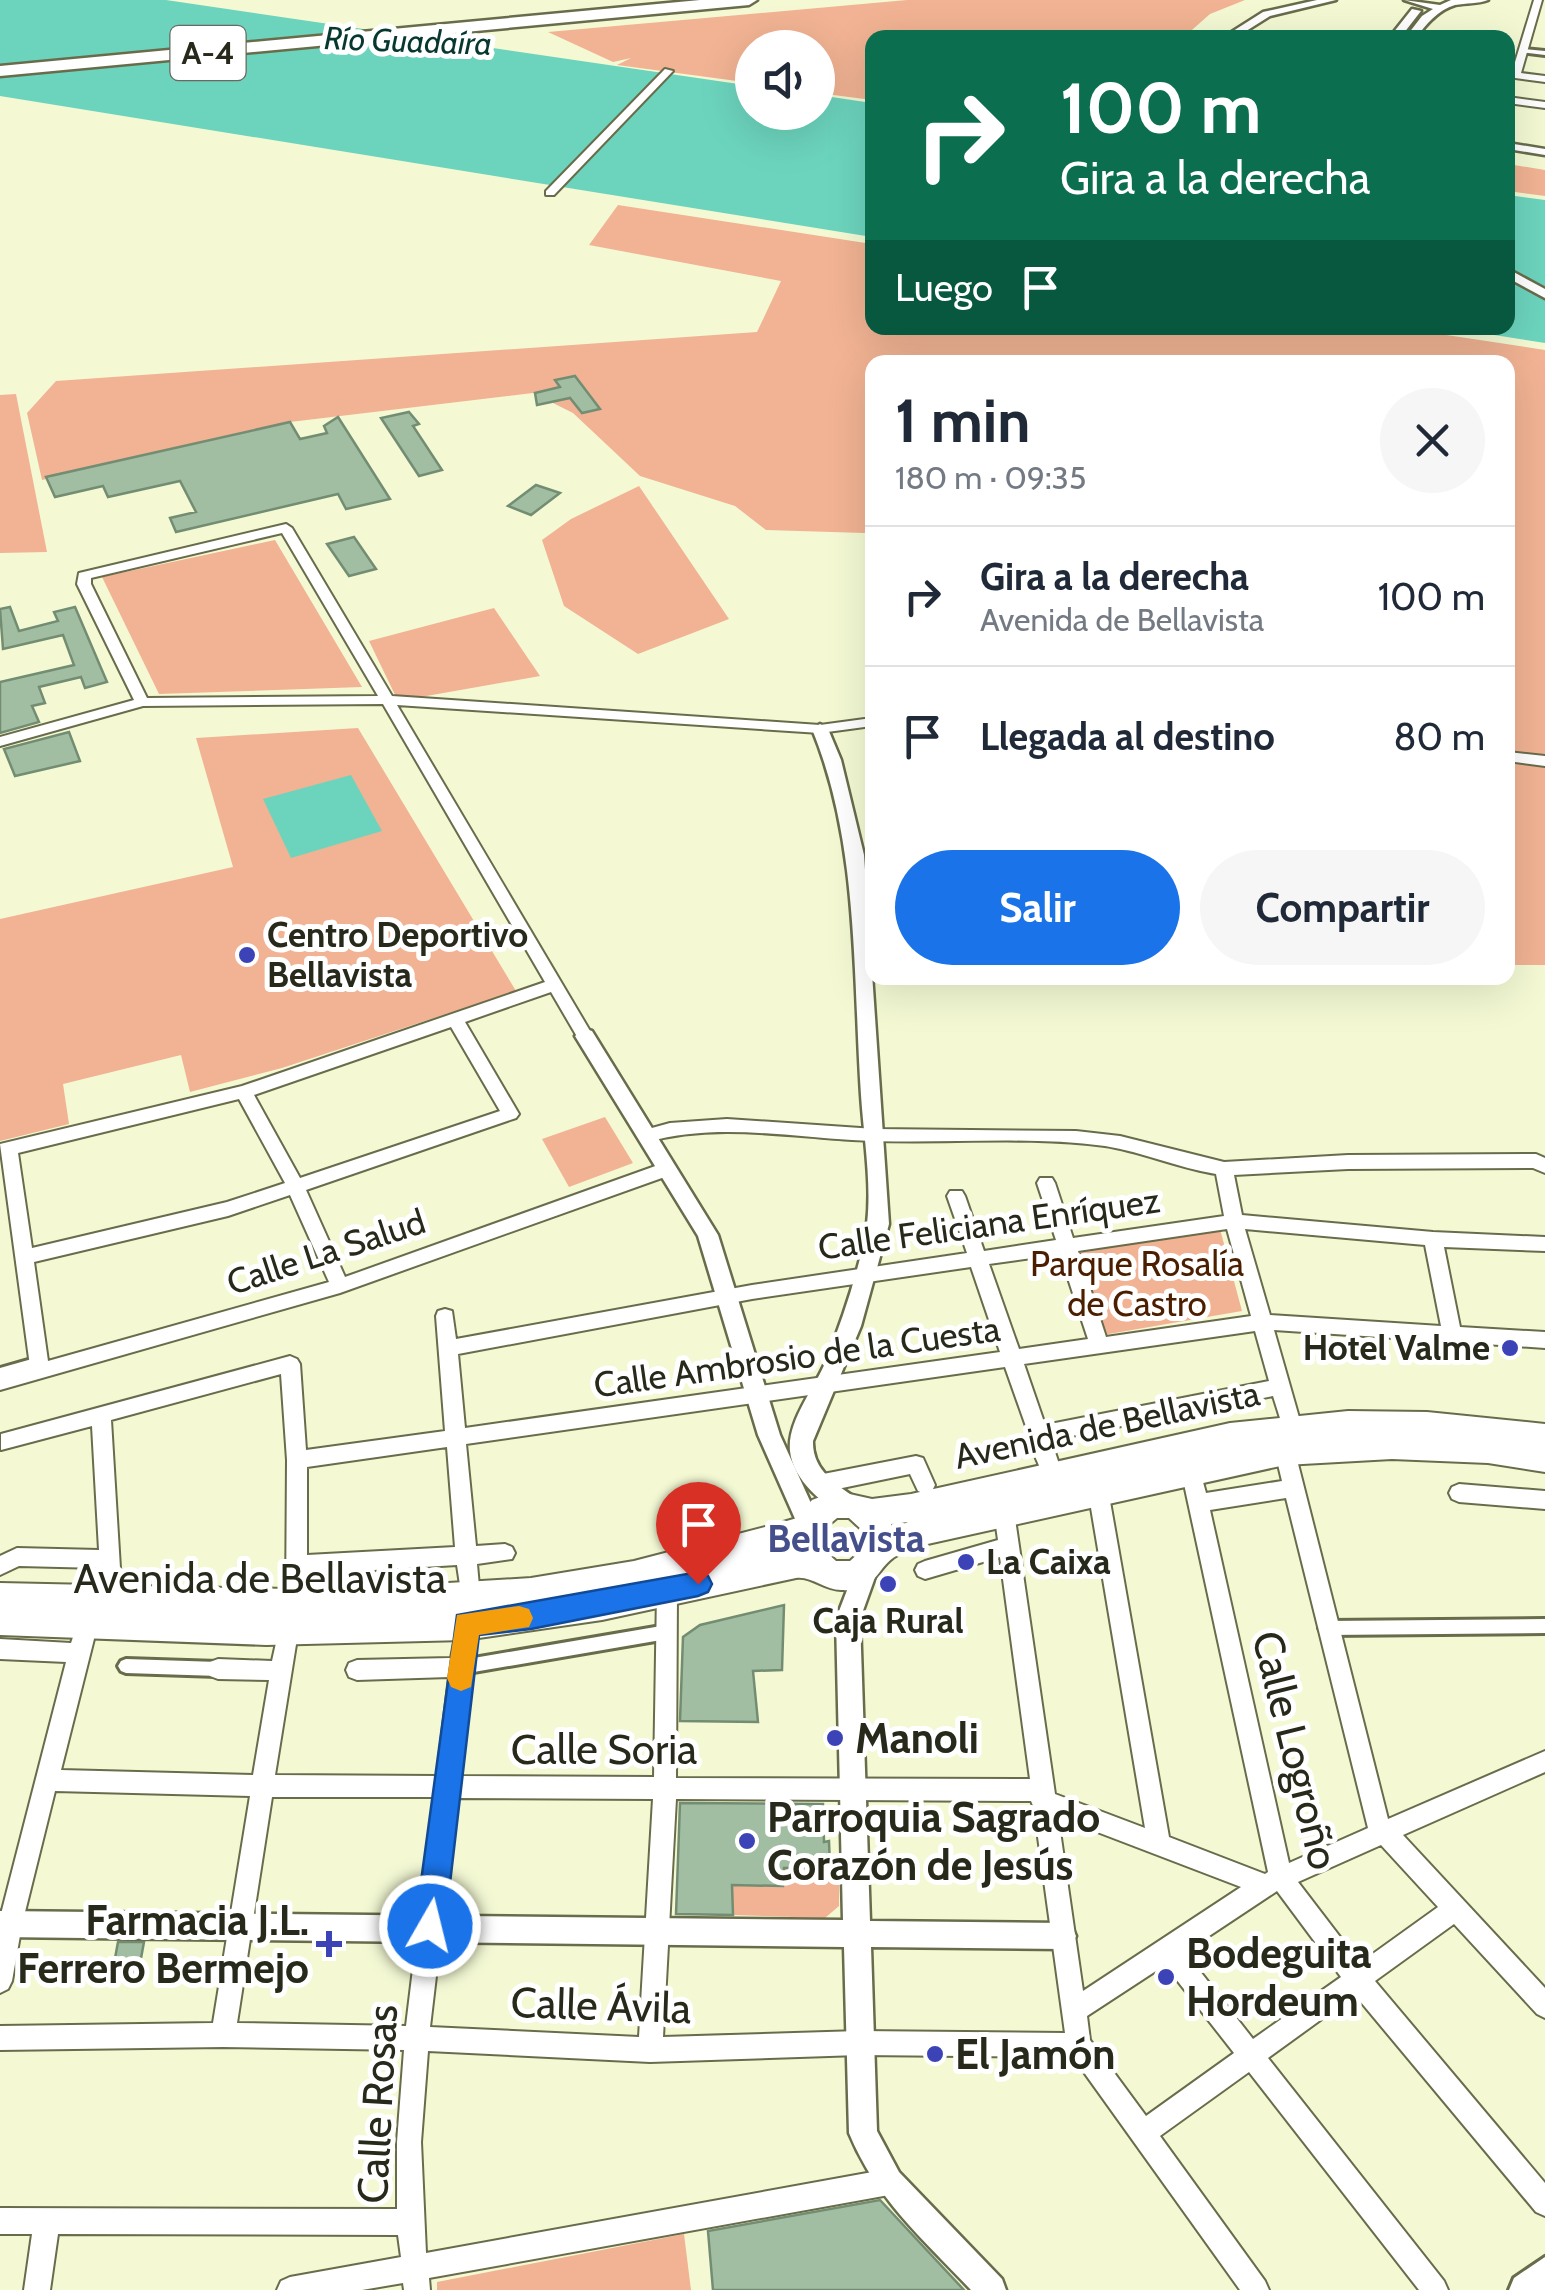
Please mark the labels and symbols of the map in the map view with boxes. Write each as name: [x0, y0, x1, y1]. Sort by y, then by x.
water label: Río Guadaíra: [323, 18, 493, 63]
road number: A-4: [170, 26, 246, 80]
place label: Centro Deportivo Bellavista: [267, 913, 528, 996]
marker: Centro Deportivo Bellavista: [236, 944, 258, 966]
street label: Calle Feliciana Enríquez: [815, 1178, 1163, 1269]
street label: Calle La Salud: [221, 1199, 430, 1304]
park label: Parque Rosalía de Castro: [1030, 1242, 1244, 1325]
street label: Calle Ambrosio de la Cuesta: [591, 1307, 1003, 1406]
place label: Hotel Valme: [1303, 1326, 1490, 1369]
marker: Hotel Valme: [1499, 1337, 1521, 1359]
street label: Avenida de Bellavista: [950, 1371, 1264, 1478]
pin: [656, 1482, 741, 1585]
district label: Bellavista: [767, 1515, 925, 1562]
place label: La Caixa: [986, 1540, 1111, 1583]
marker: La Caixa: [955, 1551, 977, 1573]
street label: Avenida de Bellavista: [74, 1552, 446, 1604]
marker: Caja Rural: [877, 1573, 899, 1595]
place label: Caja Rural: [812, 1599, 964, 1642]
street label: Calle Logroño: [1241, 1626, 1351, 1874]
place label: Manoli: [855, 1712, 979, 1764]
street label: Calle Soria: [511, 1723, 697, 1775]
marker: Manoli: [824, 1727, 846, 1749]
place label: Parroquia Sagrado Corazón de Jesús: [767, 1791, 1100, 1891]
marker: Parroquia Sagrado Corazón de Jesús: [736, 1830, 758, 1852]
position arrow: [378, 1874, 482, 1978]
place label: Farmacia J.L. Ferrero Bermejo: [17, 1894, 309, 1994]
place label: Bodeguita Hordeum: [1186, 1927, 1372, 2027]
marker: Farmacia J.L. Ferrero Bermejo: [318, 1933, 340, 1955]
marker: Bodeguita Hordeum: [1155, 1966, 1177, 1988]
street label: Calle Ávila: [510, 1976, 692, 2034]
street label: Calle Rosas: [346, 2003, 408, 2205]
place label: El Jamón: [955, 2028, 1115, 2080]
marker: El Jamón: [924, 2043, 946, 2065]

